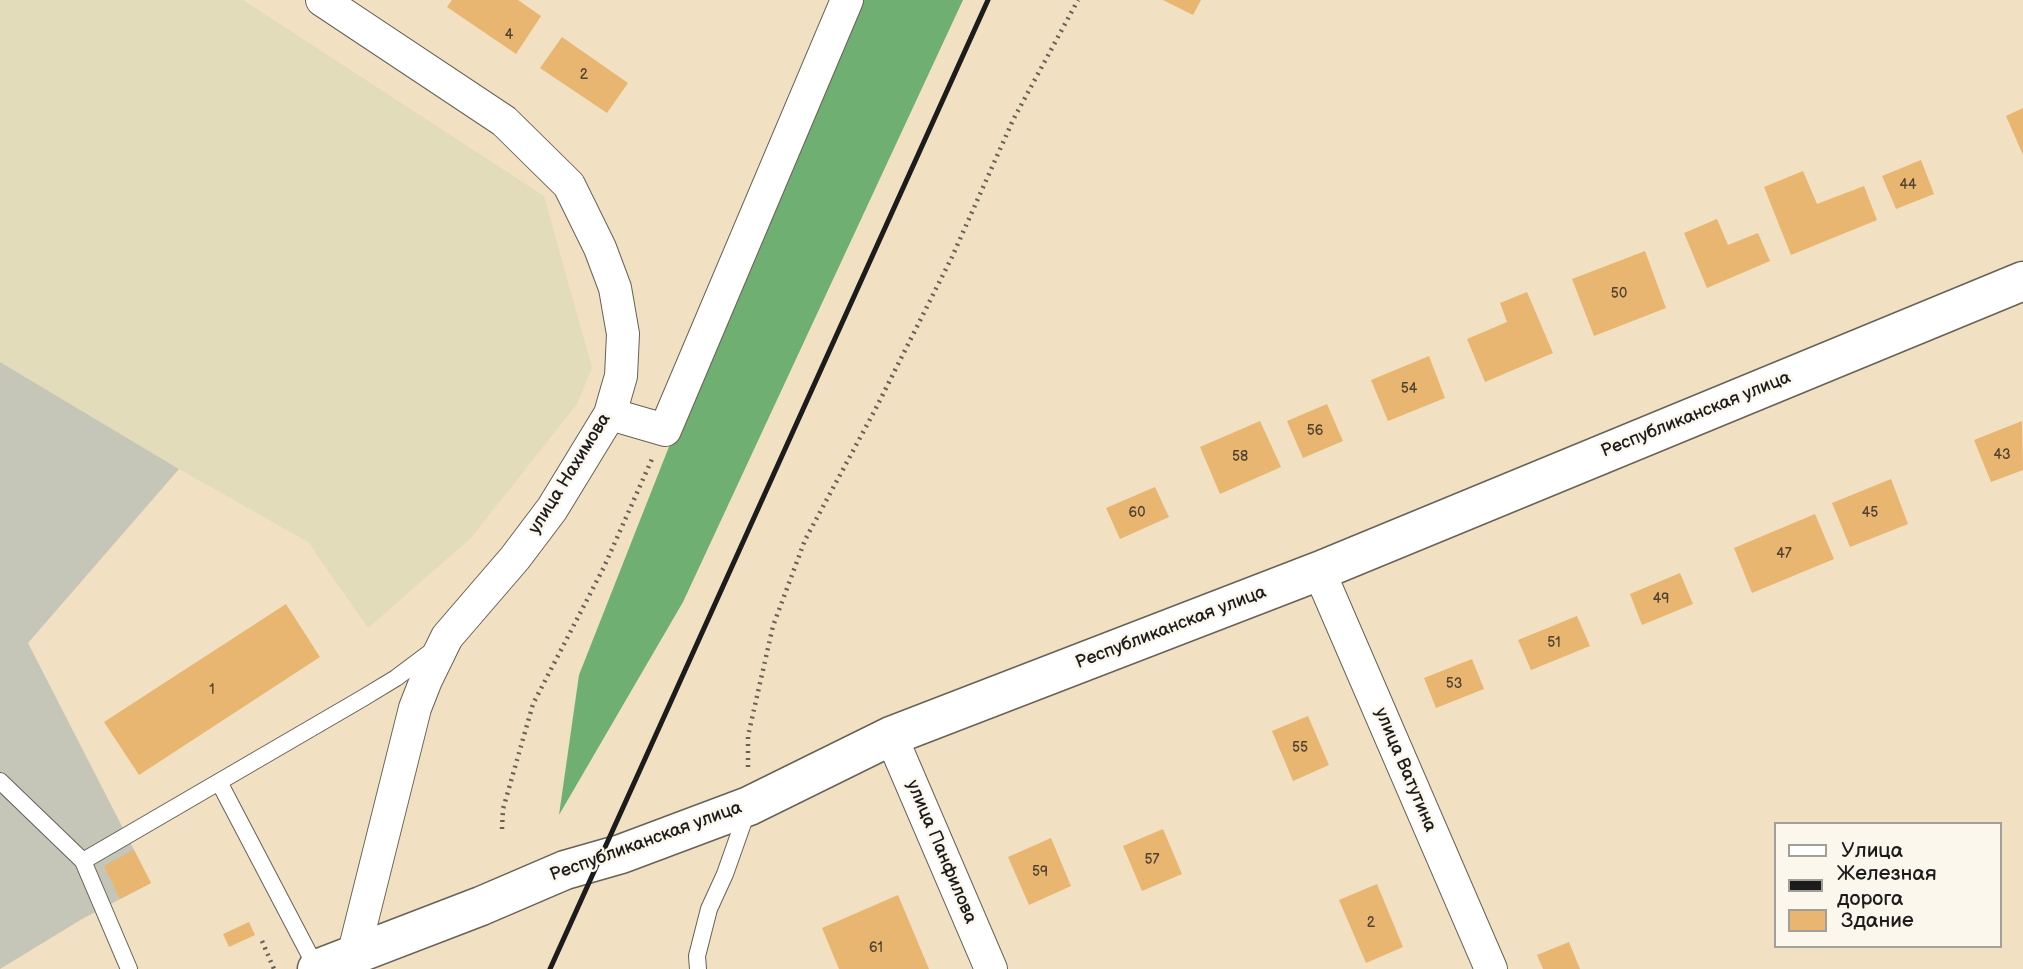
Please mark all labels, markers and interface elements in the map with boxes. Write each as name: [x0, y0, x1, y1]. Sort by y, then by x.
house number: 4: [505, 27, 513, 43]
house number: 2: [580, 67, 588, 83]
house number: 44: [1899, 177, 1917, 193]
house number: 50: [1611, 286, 1627, 302]
street label: Республиканская улица: [1598, 367, 1794, 463]
house number: 54: [1401, 381, 1417, 397]
street label: улица Нахимова: [524, 410, 616, 538]
house number: 56: [1307, 423, 1323, 439]
house number: 43: [1993, 447, 2011, 463]
house number: 58: [1232, 449, 1248, 465]
house number: 60: [1129, 505, 1145, 521]
house number: 45: [1862, 505, 1878, 521]
house number: 47: [1776, 546, 1792, 562]
street label: Республиканская улица: [1073, 582, 1269, 674]
house number: 49: [1653, 591, 1669, 607]
house number: 51: [1547, 635, 1561, 651]
house number: 53: [1446, 676, 1462, 692]
house number: 1: [209, 682, 215, 698]
street label: улица Ватутина: [1369, 705, 1441, 835]
house number: 55: [1292, 740, 1308, 756]
street label: улица Панфилова: [901, 777, 981, 927]
street label: Республиканская улица: [547, 797, 745, 887]
legend: [1774, 822, 2002, 948]
text: Улица: [1841, 838, 1903, 863]
house number: 57: [1145, 852, 1159, 868]
text: Железная дорога: [1837, 861, 1937, 911]
house number: 59: [1032, 864, 1048, 880]
text: Здание: [1841, 908, 1914, 933]
house number: 2: [1367, 915, 1375, 931]
house number: 61: [869, 940, 883, 956]

